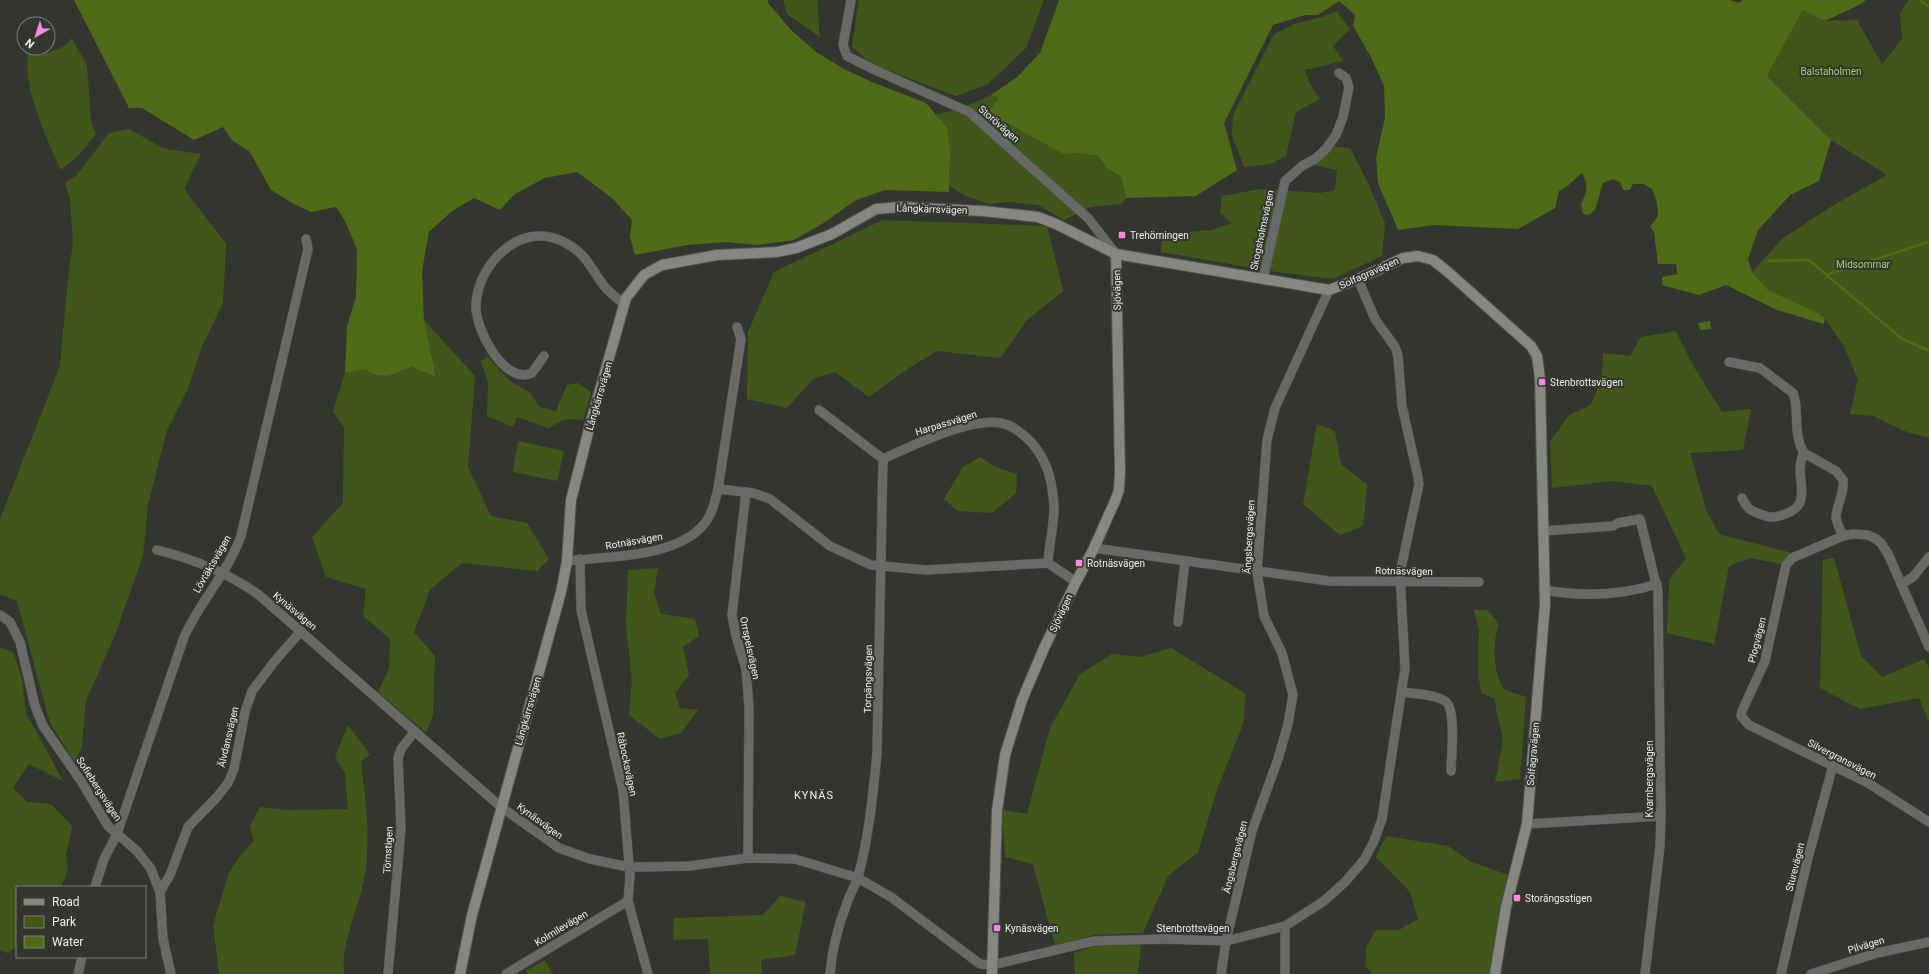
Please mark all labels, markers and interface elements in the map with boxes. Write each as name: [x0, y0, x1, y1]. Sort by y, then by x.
north arrow: [16, 16, 56, 56]
text: N: [23, 36, 37, 51]
park label: Balstaholmen: [1800, 66, 1862, 77]
street label: Storövägen: [976, 103, 1022, 145]
street label: Skogsholmsvägen: [1248, 189, 1276, 271]
street label: Långkärrsvägen: [896, 202, 968, 216]
marker: Trehörningen: [1117, 230, 1127, 240]
place label: Trehörningen: [1130, 230, 1189, 241]
street label: Solfagravägen: [1338, 255, 1400, 291]
park label: Midsommar: [1836, 259, 1891, 270]
street label: Sjövägen: [1111, 270, 1123, 310]
street label: Långkärrsvägen: [584, 360, 614, 432]
marker: Stenbrottsvägen: [1537, 377, 1547, 387]
place label: Stenbrottsvägen: [1550, 377, 1623, 388]
street label: Harpassvägen: [914, 408, 978, 438]
street label: Ängsbergsvägen: [1241, 499, 1256, 574]
street label: Rotnäsvägen: [605, 531, 663, 551]
street label: Lövtäktsvägen: [191, 533, 233, 595]
marker: Rotnäsvägen: [1074, 558, 1084, 568]
place label: Rotnäsvägen: [1087, 558, 1145, 569]
street label: Rotnäsvägen: [1375, 565, 1433, 577]
street label: Kynäsvägen: [271, 590, 319, 632]
street label: Sjövägen: [1047, 592, 1075, 634]
street label: Orrspelsvägen: [738, 616, 762, 680]
street label: Plogvägen: [1746, 616, 1768, 664]
street label: Torpängsvägen: [862, 645, 874, 713]
street label: Långkärrsvägen: [513, 675, 543, 747]
street label: Älvdansvägen: [215, 705, 240, 769]
street label: Solfagravägen: [1525, 722, 1541, 786]
street label: Råbocksvägen: [615, 731, 639, 797]
street label: Silvergransvägen: [1806, 737, 1878, 781]
street label: Kvarnbergsvägen: [1644, 741, 1655, 817]
street label: Sofiebergsvägen: [74, 755, 124, 823]
district label: KYNÄS: [794, 789, 834, 802]
street label: Kynäsvägen: [515, 801, 565, 841]
street label: Ängsbergsvägen: [1220, 819, 1249, 894]
street label: Törnstigen: [381, 826, 395, 874]
street label: Sturevägen: [1784, 841, 1806, 893]
legend: [16, 886, 146, 958]
marker: Storängsstigen: [1512, 893, 1522, 903]
place label: Storängsstigen: [1525, 893, 1592, 904]
text: Road: [52, 895, 80, 909]
street label: Kolmilevägen: [533, 908, 589, 948]
text: Park: [52, 915, 77, 929]
marker: Kynäsvägen: [992, 923, 1002, 933]
place label: Kynäsvägen: [1005, 923, 1059, 934]
street label: Stenbrottsvägen: [1157, 923, 1230, 934]
street label: Pilvägen: [1846, 934, 1886, 956]
text: Water: [52, 935, 83, 949]

